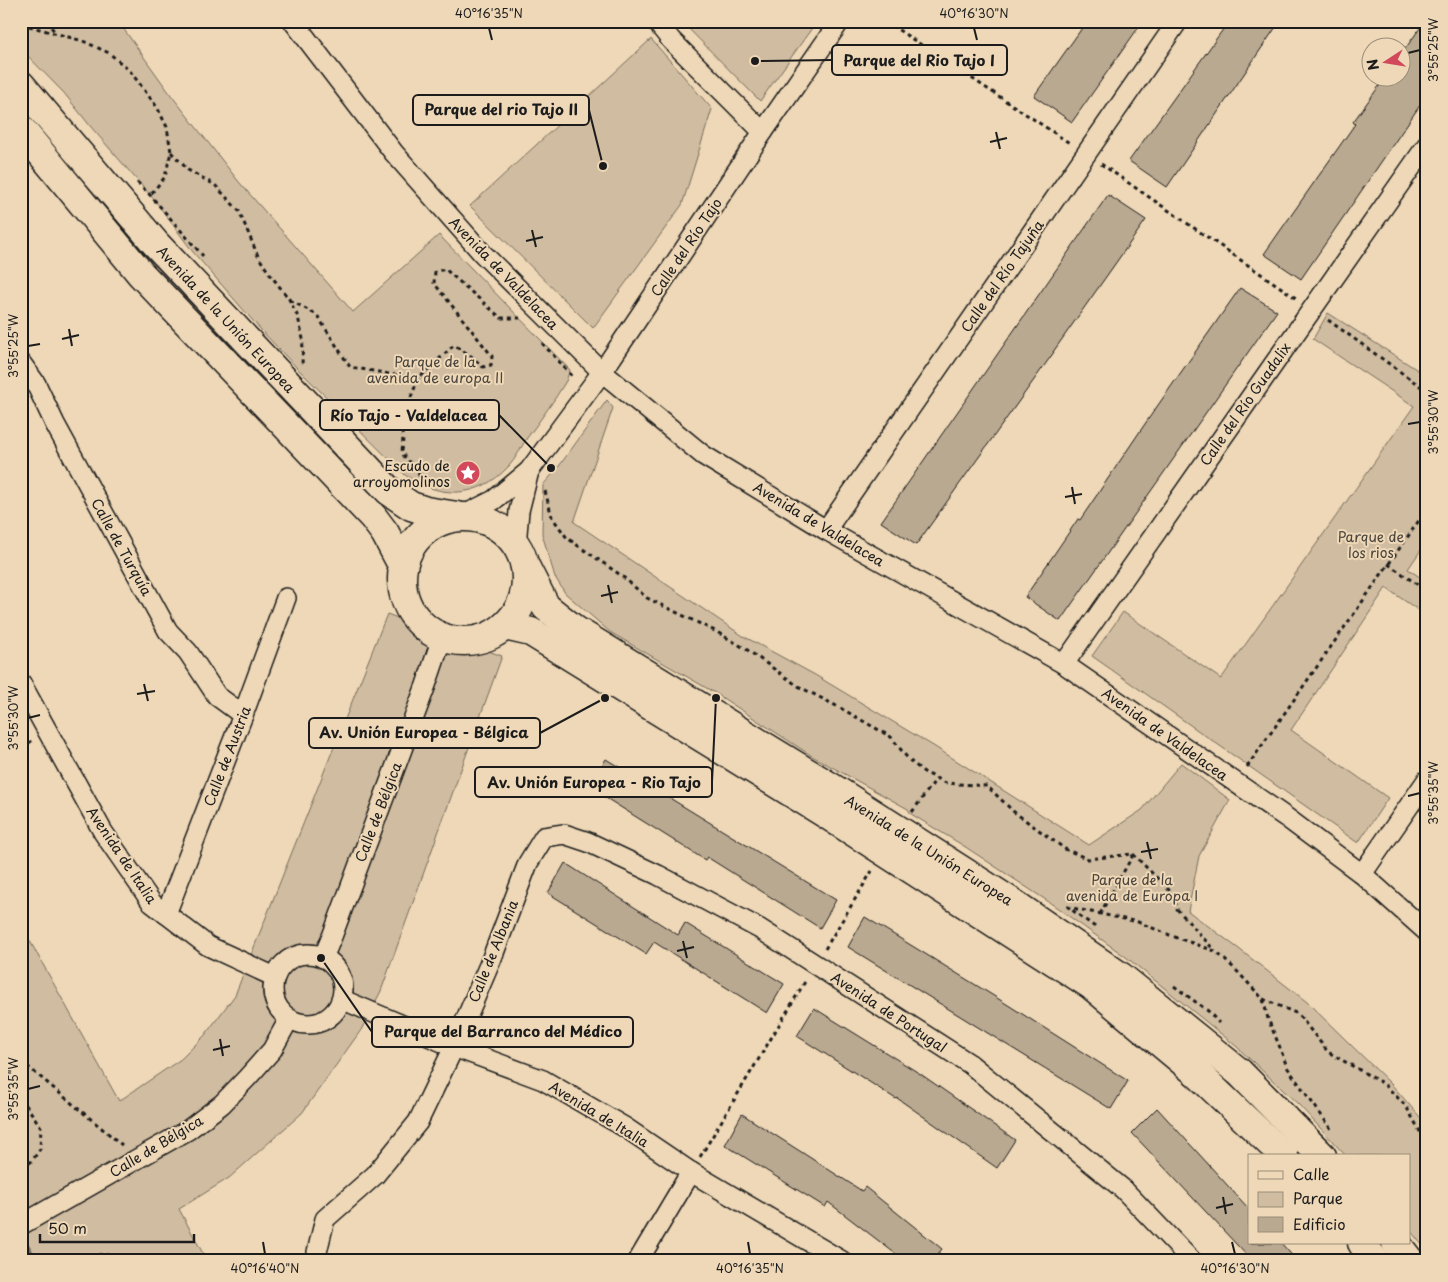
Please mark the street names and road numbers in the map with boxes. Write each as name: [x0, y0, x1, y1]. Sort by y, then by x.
street label: Calle del Río Tajo: [645, 193, 727, 300]
street label: Avenida de Valdelacea: [444, 212, 564, 334]
street label: Calle del Río Tajuña: [955, 216, 1049, 336]
street label: Avenida de la Unión Europea: [152, 241, 300, 397]
street label: Calle del Río Guadalix: [1194, 338, 1296, 470]
street label: Avenida de Valdelacea: [749, 476, 889, 572]
street label: Calle de Turquía: [86, 494, 158, 600]
street label: Avenida de Valdelacea: [1098, 682, 1232, 786]
street label: Calle de Austria: [198, 703, 256, 809]
street label: Calle de Bélgica: [349, 759, 407, 865]
street label: Avenida de la Unión Europea: [841, 790, 1017, 911]
street label: Avenida de Italia: [82, 802, 163, 908]
street label: Calle de Albania: [463, 896, 523, 1005]
street label: Avenida de Portugal: [827, 967, 951, 1057]
street label: Avenida de Italia: [545, 1076, 653, 1152]
street label: Calle de Bélgica: [105, 1110, 207, 1182]

